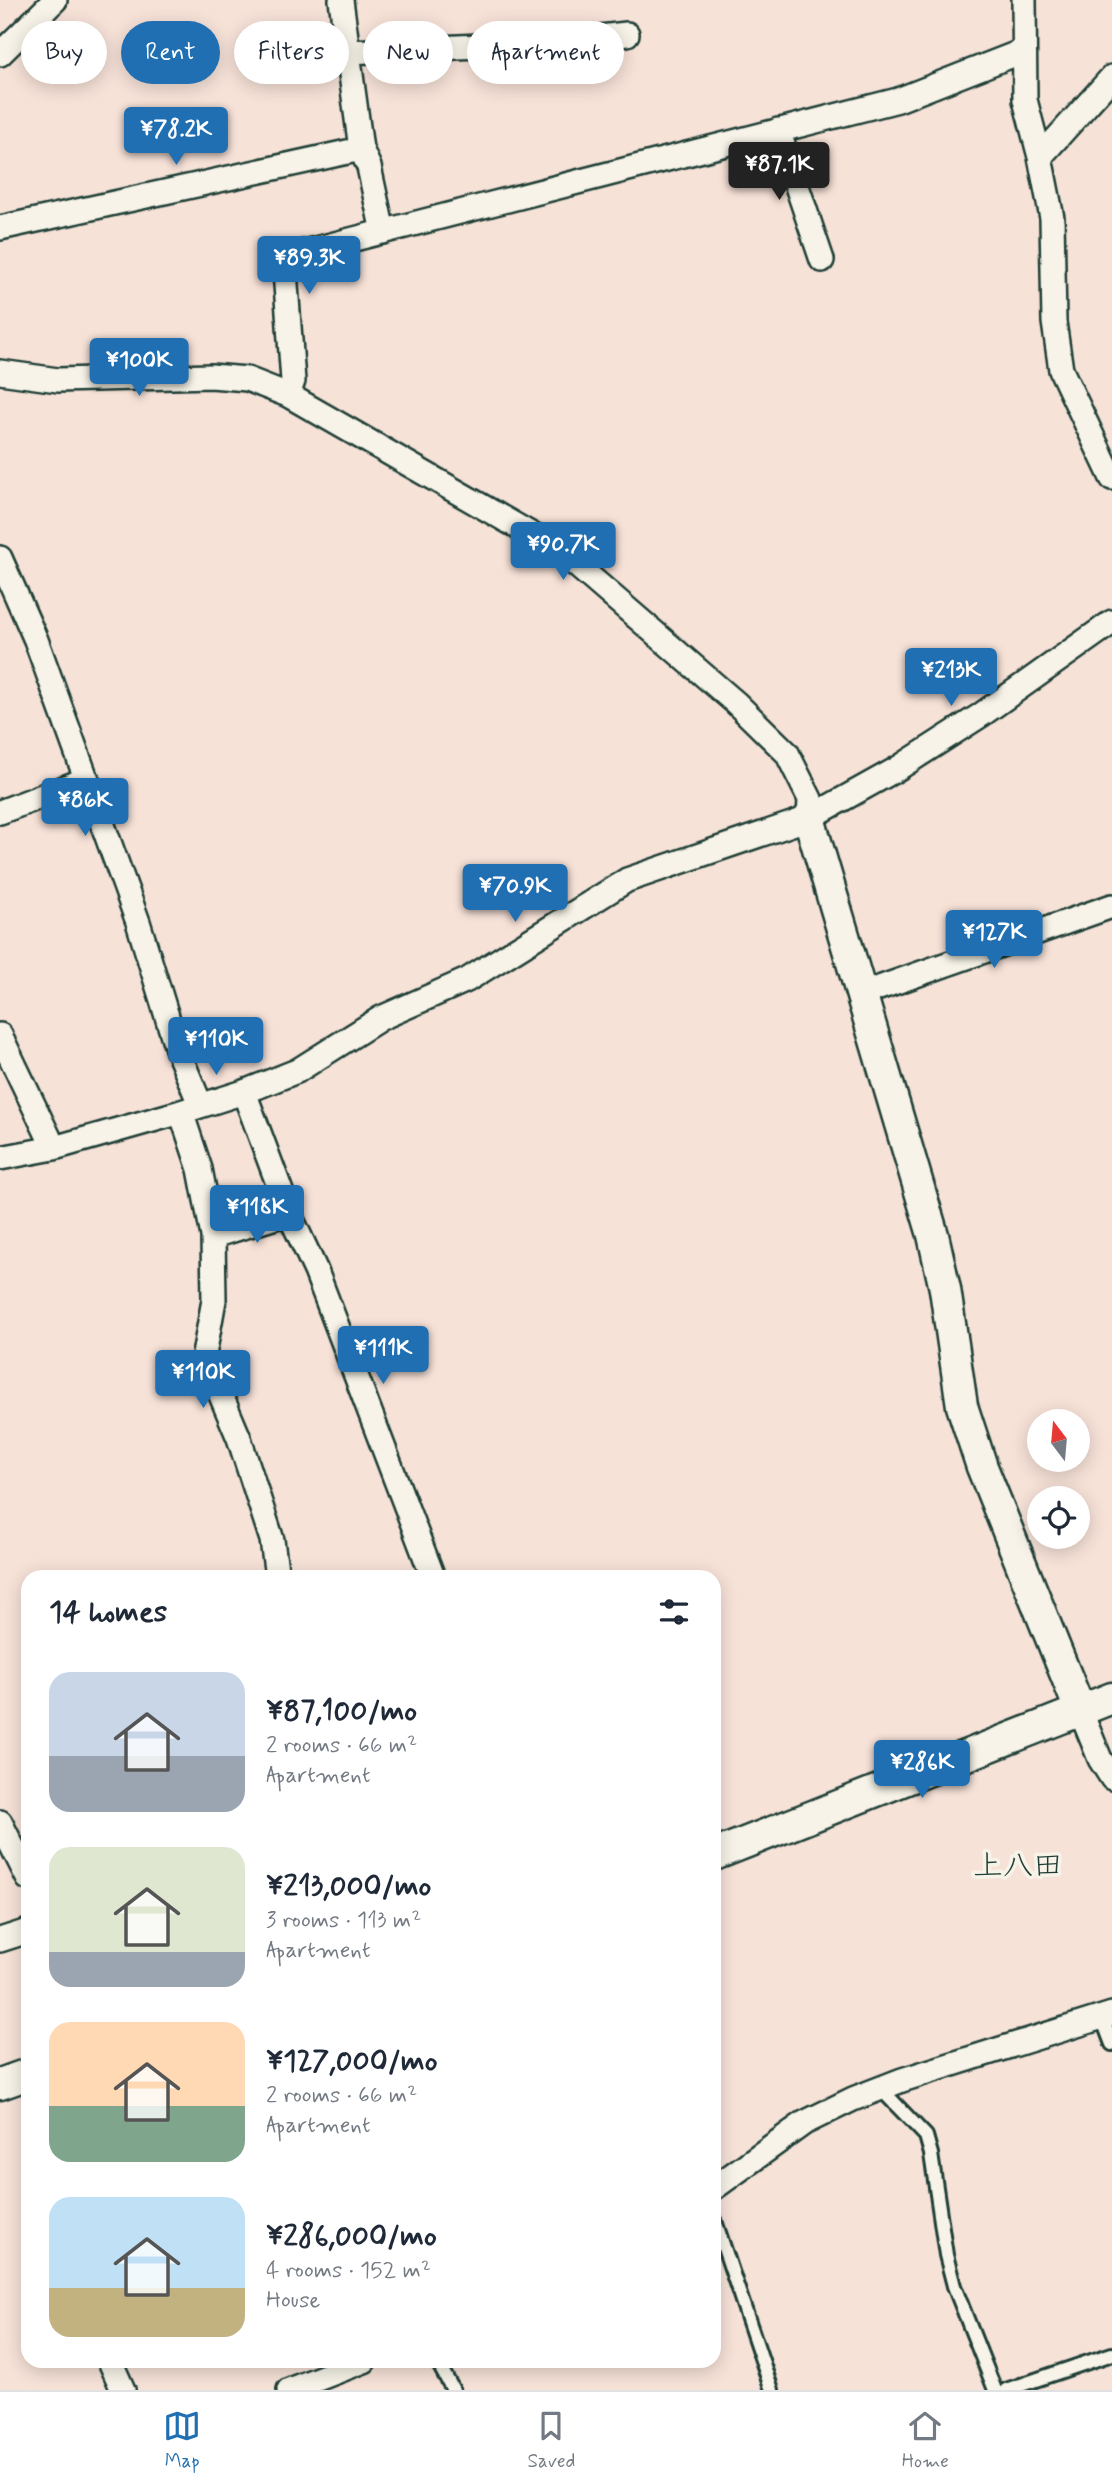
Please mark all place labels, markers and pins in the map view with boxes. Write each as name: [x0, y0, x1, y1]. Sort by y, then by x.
pin: ¥78.2K: [119, 108, 233, 167]
pin: ¥87.1K: [722, 142, 836, 202]
pin: ¥89.3K: [252, 236, 366, 296]
pin: ¥100K: [90, 338, 188, 398]
pin: ¥90.7K: [506, 522, 620, 582]
pin: ¥213K: [902, 648, 1000, 708]
pin: ¥86K: [44, 778, 126, 838]
pin: ¥70.9K: [458, 864, 572, 924]
pin: ¥127K: [945, 911, 1043, 970]
pin: ¥110K: [167, 1018, 265, 1077]
pin: ¥118K: [208, 1186, 306, 1245]
pin: ¥111K: [334, 1326, 432, 1386]
pin: ¥110K: [154, 1350, 252, 1410]
pin: ¥286K: [873, 1741, 971, 1800]

